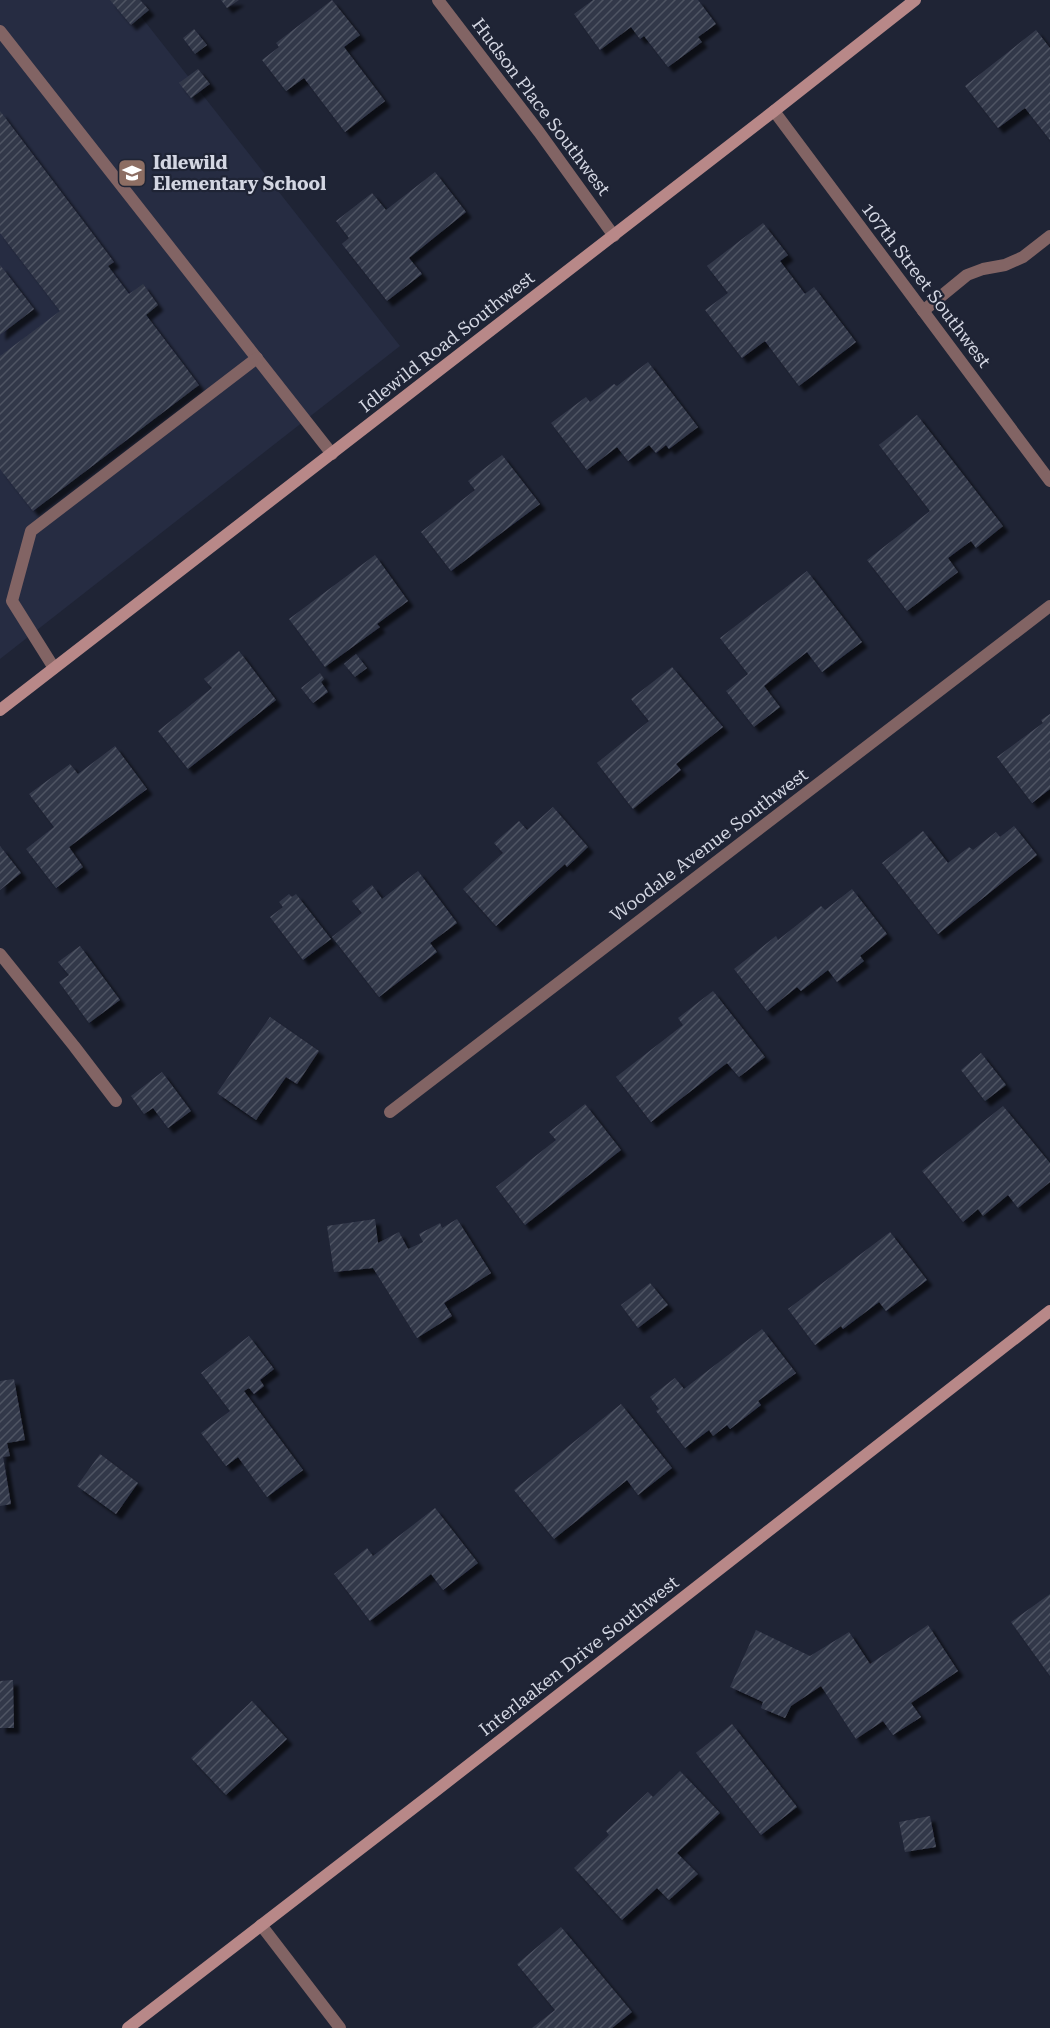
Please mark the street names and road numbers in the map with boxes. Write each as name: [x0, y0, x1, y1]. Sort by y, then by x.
street label: Hudson Place Southwest: [468, 14, 615, 200]
street label: 107th Street Southwest: [858, 198, 995, 371]
street label: Idlewild Road Southwest: [355, 267, 538, 416]
street label: Woodale Avenue Southwest: [606, 763, 812, 926]
street label: Interlaaken Drive Southwest: [475, 1571, 683, 1740]

